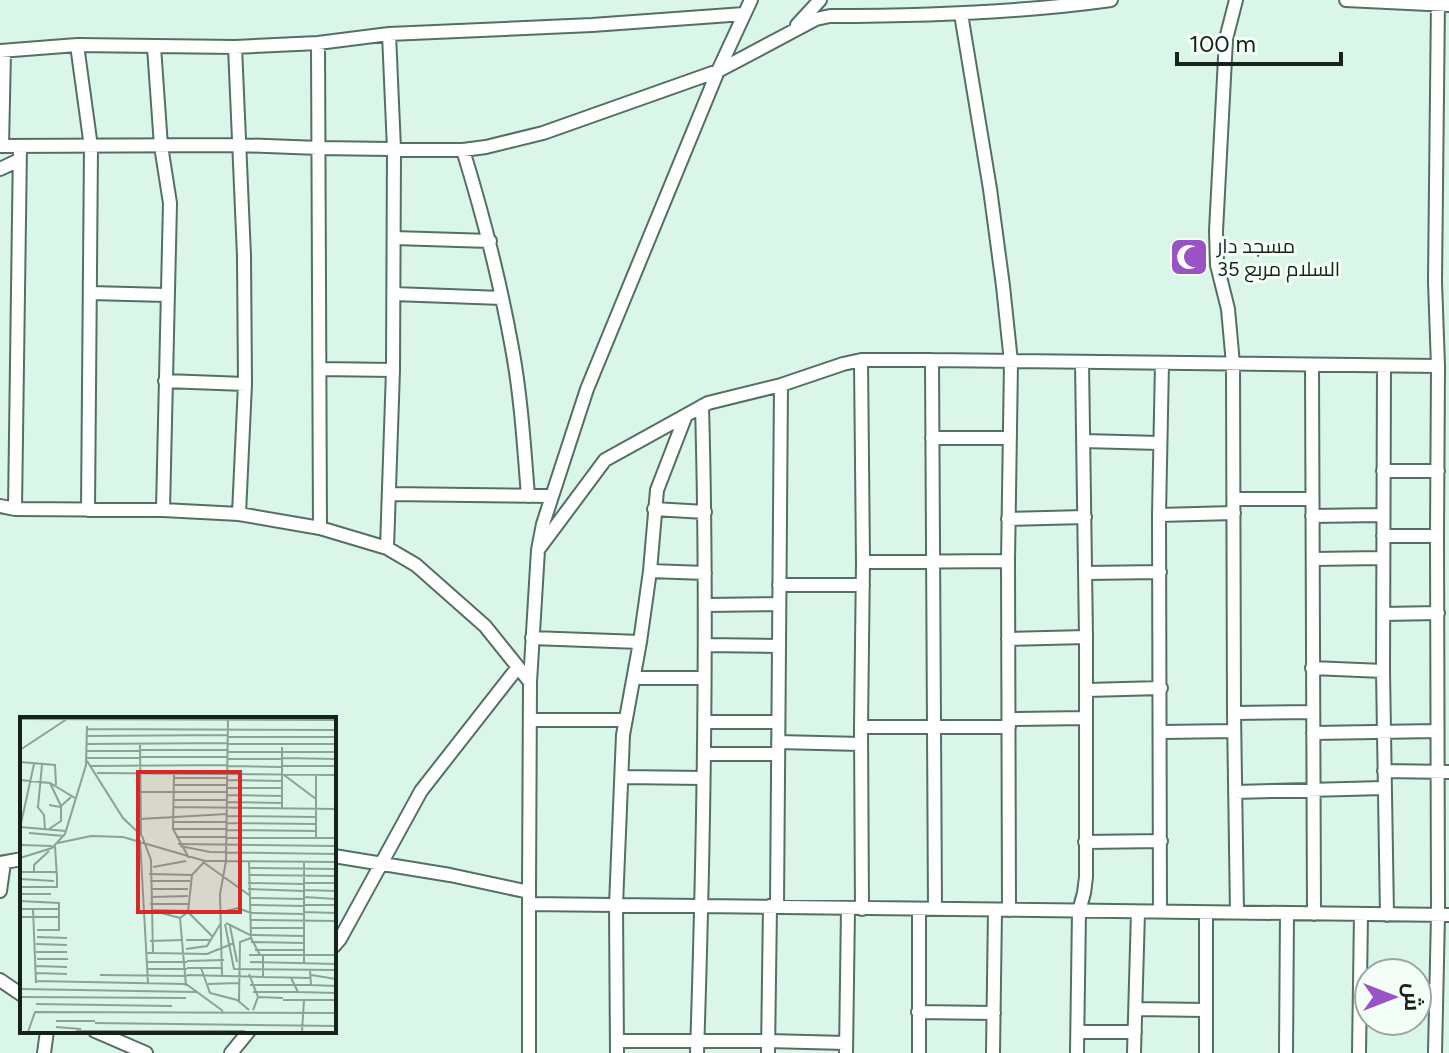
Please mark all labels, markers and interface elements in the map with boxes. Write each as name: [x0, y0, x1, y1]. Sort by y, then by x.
scale bar: [1177, 16, 1341, 66]
text: 100 m: [1189, 29, 1256, 58]
place label: مسجد دار السلام مربع 35: [1216, 234, 1340, 283]
mosque icon: مسجد دار السلام مربع 35: [1168, 236, 1210, 278]
inset map: [20, 717, 336, 1033]
north arrow: [1353, 957, 1433, 1037]
text: ش: [1399, 983, 1426, 1011]

